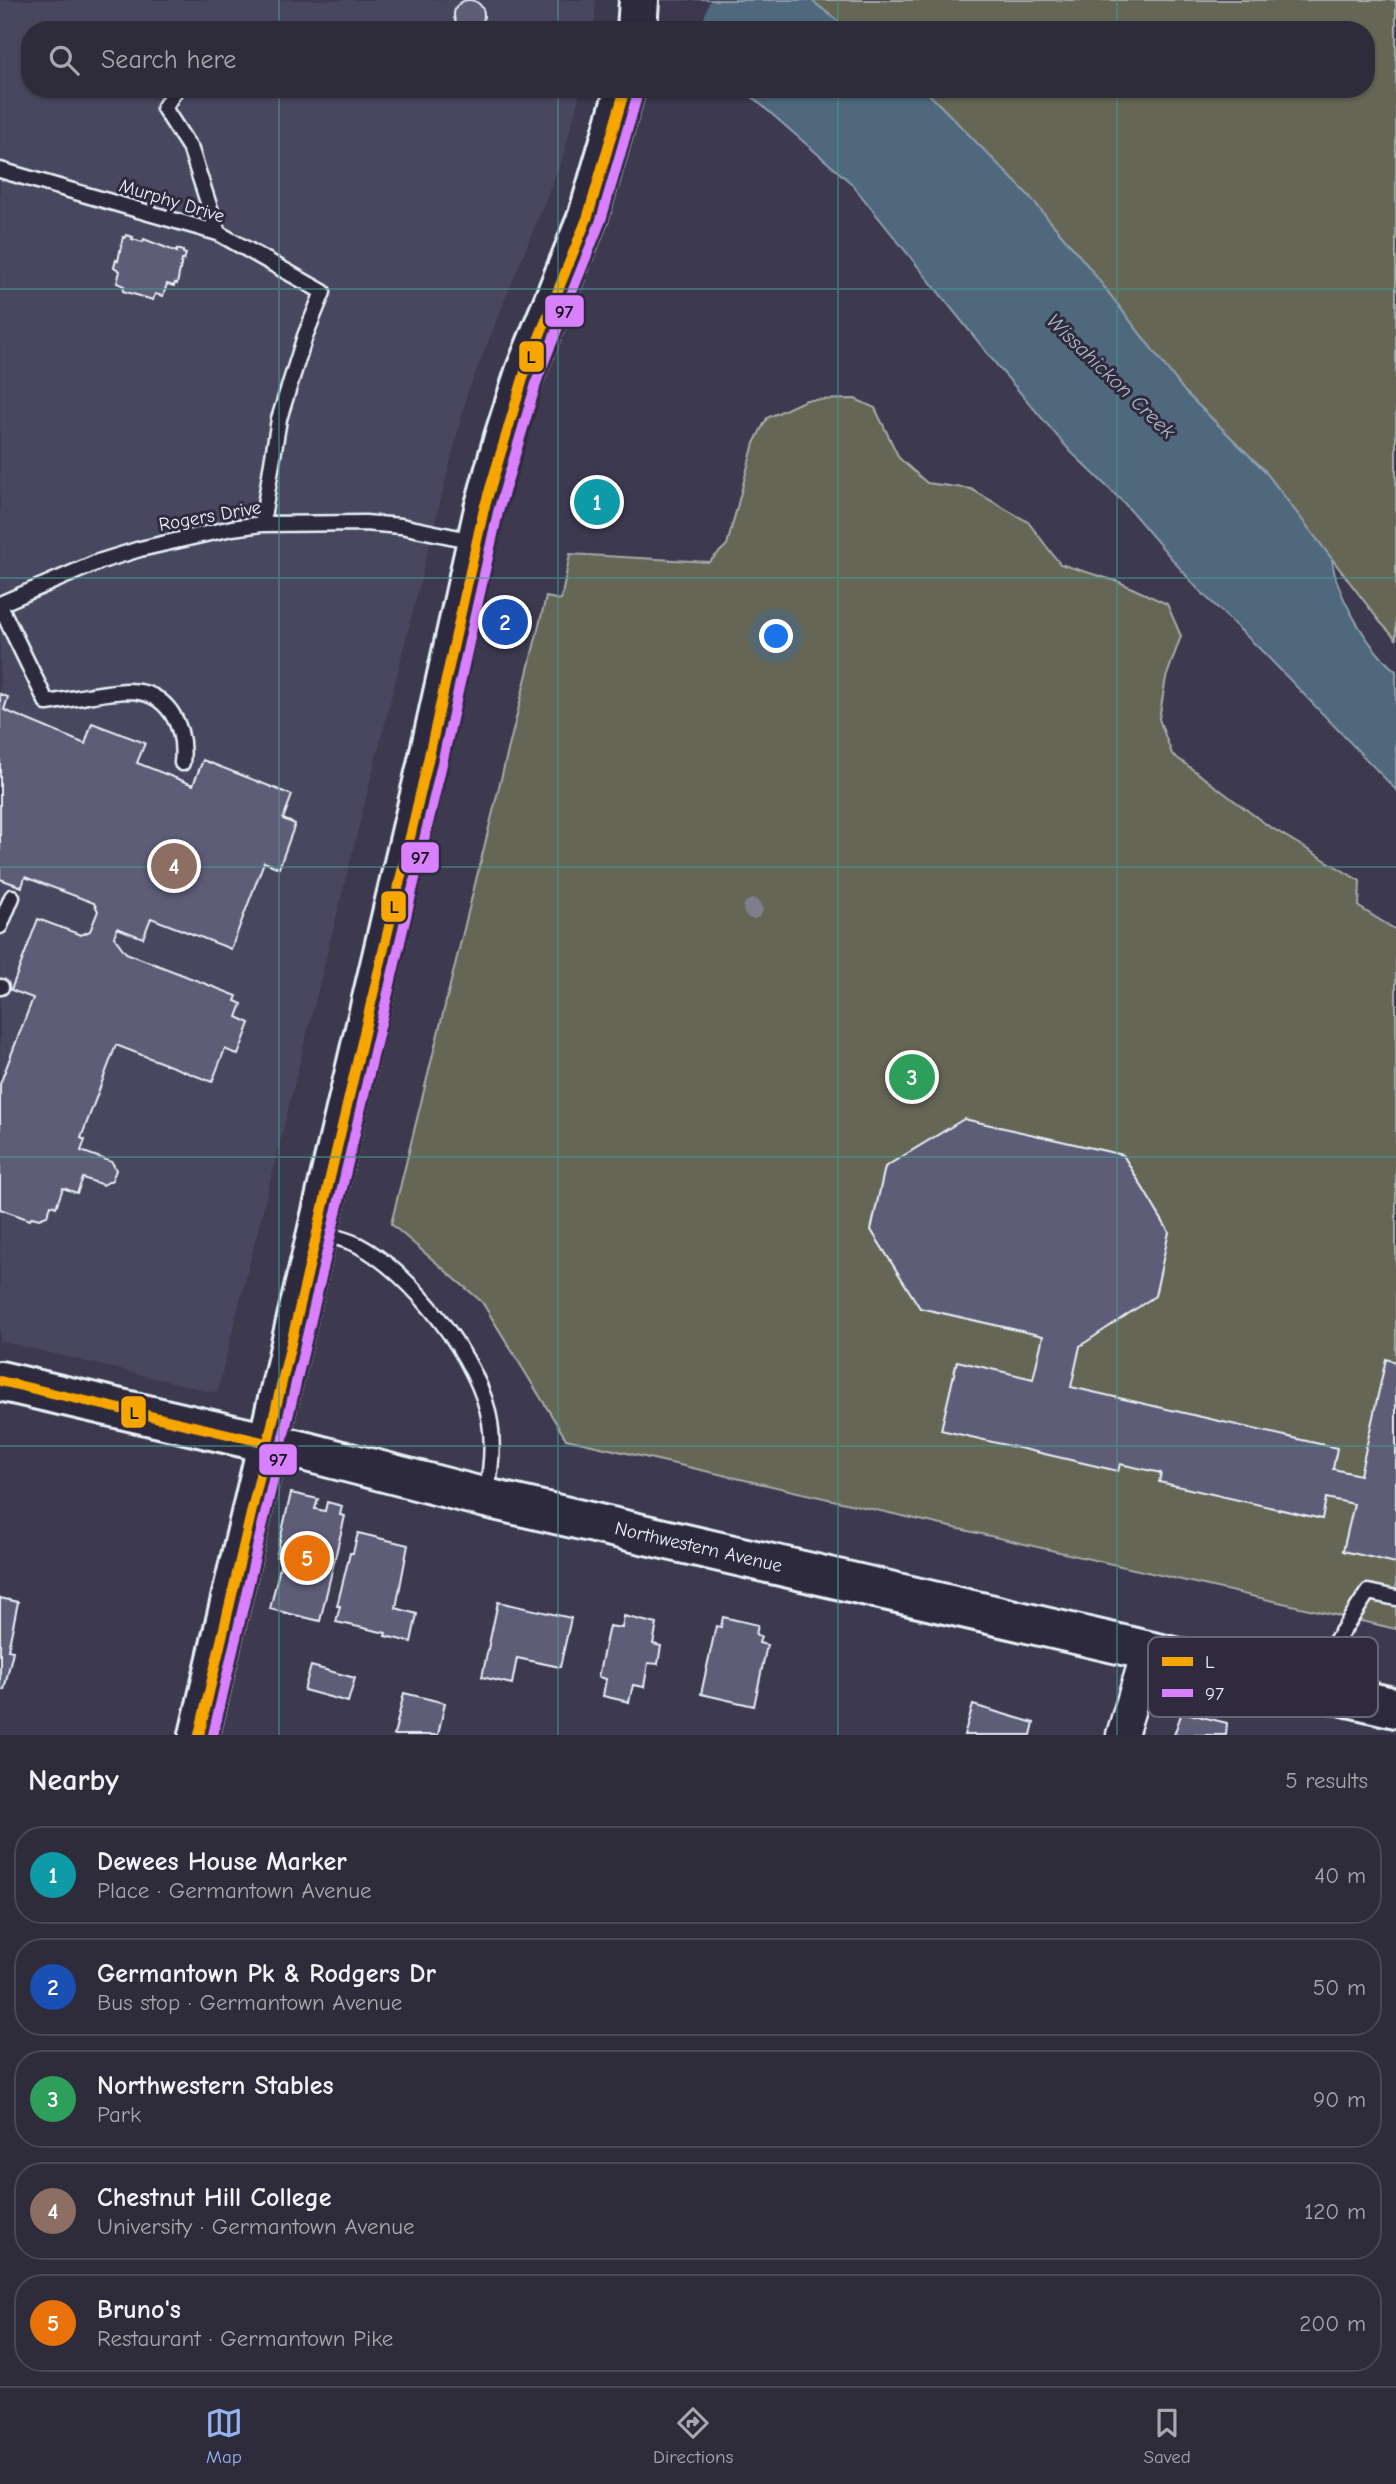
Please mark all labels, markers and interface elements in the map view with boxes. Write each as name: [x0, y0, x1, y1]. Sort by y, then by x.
search box: [21, 21, 1375, 98]
icon: search: [45, 41, 83, 79]
text: Search here: [101, 45, 236, 75]
street label: Murphy Drive: [117, 175, 227, 227]
line badge: 97: [544, 294, 585, 328]
text: 97: [555, 301, 574, 323]
water label: Wissahickon Creek: [1042, 309, 1181, 444]
line badge: L: [518, 340, 545, 373]
text: L: [526, 346, 536, 368]
pin: 1: [574, 476, 620, 528]
street label: Rogers Drive: [157, 496, 263, 536]
pin: 2: [482, 596, 528, 648]
your location: [759, 619, 793, 653]
pin: 4: [151, 840, 197, 892]
line badge: 97: [400, 841, 440, 874]
text: 97: [411, 847, 430, 869]
line badge: L: [380, 890, 407, 923]
text: L: [389, 896, 399, 918]
pin: 3: [889, 1051, 935, 1103]
line badge: L: [120, 1395, 147, 1429]
text: L: [129, 1402, 139, 1424]
line badge: 97: [258, 1443, 298, 1476]
text: 97: [269, 1449, 288, 1471]
street label: Northwestern Avenue: [613, 1517, 784, 1577]
pin: 5: [284, 1532, 330, 1584]
legend: [1148, 1637, 1378, 1717]
text: L: [1205, 1651, 1215, 1673]
text: 97: [1205, 1683, 1224, 1705]
text: Nearby: [28, 1763, 119, 1798]
text: 5 results: [1285, 1767, 1368, 1794]
text: Dewees House Marker: [97, 1847, 347, 1877]
text: 1: [48, 1862, 58, 1889]
text: 40 m: [1314, 1862, 1366, 1889]
text: Place · Germantown Avenue: [97, 1877, 372, 1904]
text: Germantown Pk & Rodgers Dr: [97, 1959, 436, 1989]
text: 2: [47, 1974, 59, 2001]
text: 50 m: [1313, 1974, 1366, 2001]
text: Bus stop · Germantown Avenue: [97, 1989, 402, 2016]
text: Northwestern Stables: [97, 2071, 334, 2101]
text: 3: [47, 2086, 59, 2113]
text: 90 m: [1313, 2086, 1366, 2113]
text: Park: [97, 2101, 141, 2128]
text: Chestnut Hill College: [97, 2183, 332, 2213]
text: 4: [48, 2198, 58, 2225]
text: 120 m: [1304, 2198, 1366, 2225]
text: University · Germantown Avenue: [97, 2213, 415, 2240]
text: Bruno's: [97, 2295, 181, 2325]
text: 5: [47, 2310, 59, 2337]
text: 200 m: [1299, 2310, 1366, 2337]
text: Restaurant · Germantown Pike: [97, 2325, 393, 2352]
tab: Map: [205, 2404, 243, 2468]
tab: Directions: [653, 2404, 733, 2468]
tab: Saved: [1144, 2404, 1191, 2468]

